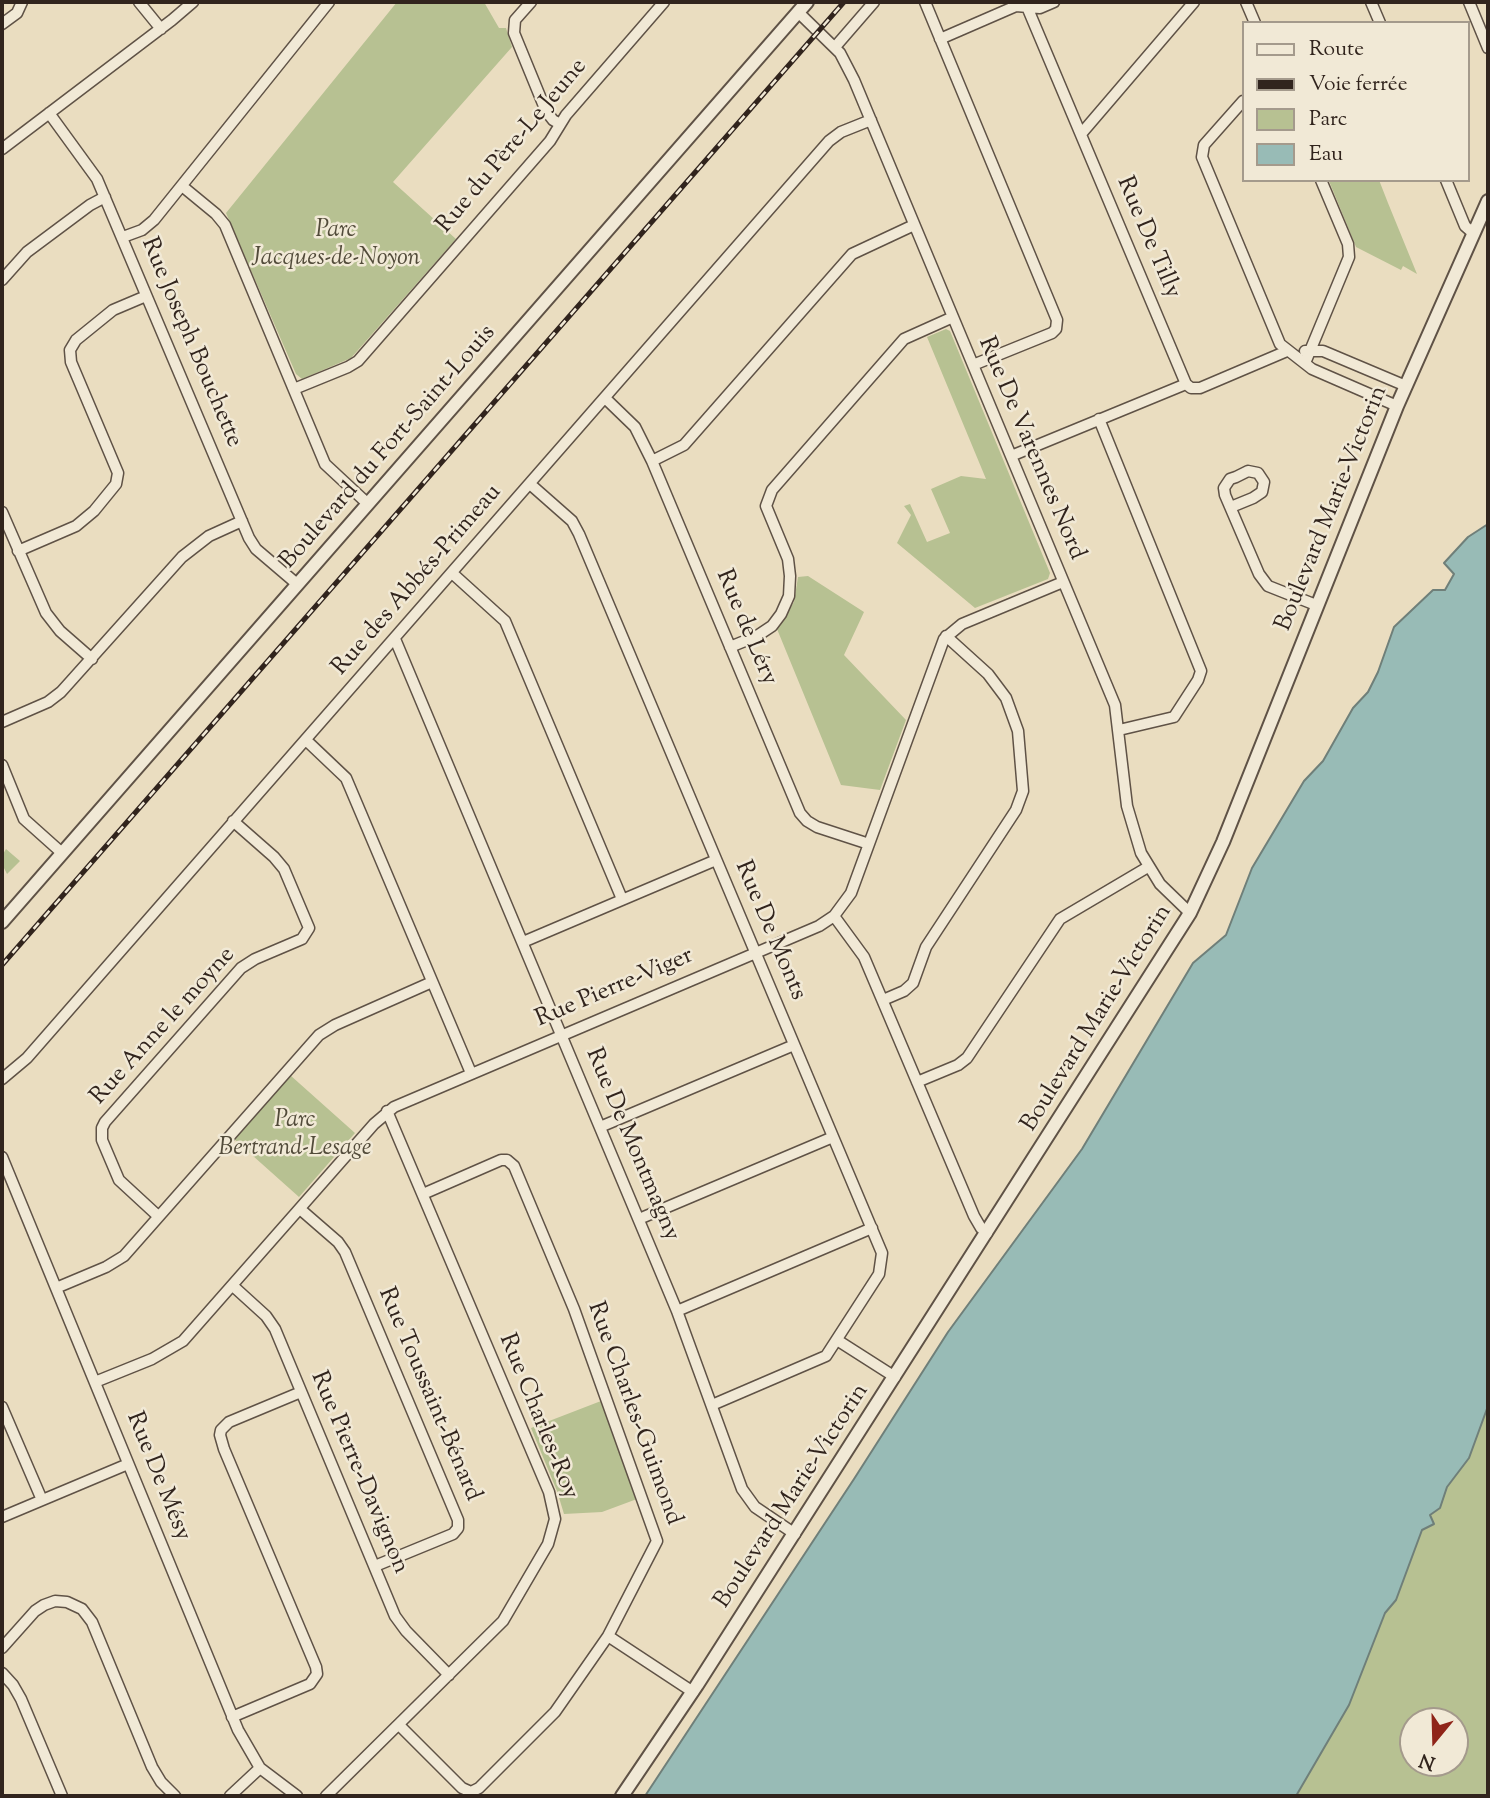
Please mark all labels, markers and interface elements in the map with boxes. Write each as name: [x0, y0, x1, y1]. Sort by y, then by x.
legend: [1242, 21, 1469, 182]
text: Route: [1309, 35, 1364, 65]
street label: Rue du Père-Le Jeune: [432, 54, 594, 240]
text: Voie ferrée: [1309, 70, 1407, 100]
text: Parc: [1309, 105, 1347, 135]
text: Eau: [1309, 140, 1343, 170]
street label: Rue De Tilly: [1108, 173, 1186, 303]
park label: Parc Jacques-de-Noyon: [252, 218, 420, 274]
street label: Rue Joseph Bouchette: [133, 234, 247, 452]
street label: Boulevard du Fort-Saint-Louis: [275, 320, 503, 576]
street label: Rue De Varennes Nord: [970, 333, 1090, 565]
street label: Boulevard Marie-Victorin: [1271, 382, 1395, 636]
street label: Rue des Abbés-Primeau: [327, 479, 509, 683]
street label: Rue de Léry: [708, 566, 782, 690]
street label: Rue De Monts: [727, 857, 811, 1005]
street label: Boulevard Marie-Victorin: [1016, 900, 1180, 1138]
street label: Rue Anne le moyne: [86, 942, 242, 1112]
street label: Rue Pierre-Viger: [532, 943, 698, 1035]
street label: Rue De Montmagny: [577, 1044, 685, 1246]
park label: Parc Bertrand-Lesage: [219, 1108, 371, 1164]
street label: Rue Toussaint-Bénard: [370, 1284, 486, 1506]
street label: Rue Charles-Guimond: [579, 1298, 687, 1530]
street label: Rue Charles-Roy: [491, 1330, 583, 1504]
street label: Rue Pierre-Davignon: [302, 1367, 414, 1579]
street label: Boulevard Marie-Victorin: [710, 1379, 876, 1615]
street label: Rue De Mésy: [118, 1408, 196, 1546]
north arrow: [1399, 1707, 1469, 1777]
text: N: [1416, 1745, 1439, 1776]

